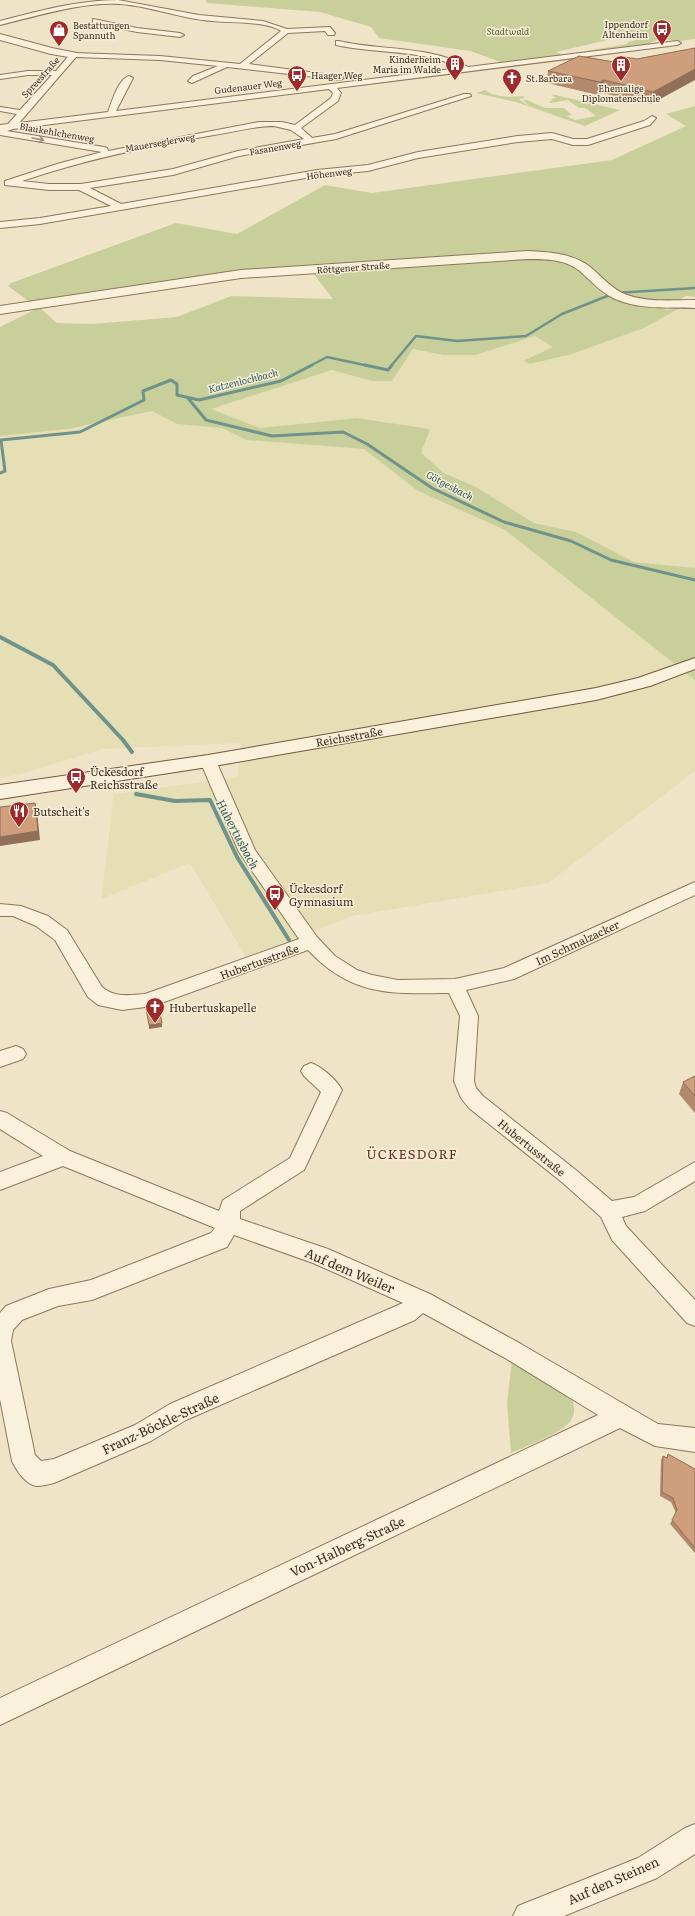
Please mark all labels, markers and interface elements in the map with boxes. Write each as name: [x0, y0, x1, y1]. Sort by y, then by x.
place label: Ippendorf Altenheim: [602, 17, 650, 41]
place label: Bestattungen Spannuth: [73, 18, 130, 42]
bus stop icon: Ippendorf Altenheim: [651, 18, 673, 46]
shop icon: Bestattungen Spannuth: [48, 19, 70, 47]
park label: Stadtwald: [487, 24, 530, 38]
place label: Kinderheim Maria im Walde: [372, 52, 441, 76]
street label: Spreestraße: [18, 53, 63, 101]
building icon: Kinderheim Maria im Walde: [444, 53, 466, 81]
building icon: Ehemalige Diplomatenschule: [610, 54, 632, 82]
bus stop icon: Haager Weg: [286, 64, 308, 92]
church icon: St.Barbara: [501, 67, 523, 95]
place label: Haager Weg: [311, 68, 363, 82]
place label: St.Barbara: [526, 71, 572, 85]
street label: Gudenauer Weg: [213, 75, 284, 97]
place label: Ehemalige Diplomatenschule: [582, 81, 660, 105]
street label: Blaukehlchenweg: [18, 119, 97, 146]
street label: Mauerseglerweg: [124, 129, 197, 155]
one-way arrow: [31, 135, 44, 143]
street label: Fasanenweg: [248, 135, 303, 158]
street label: Höhenweg: [305, 163, 354, 183]
street label: Röttgener Straße: [316, 257, 390, 277]
water label: Katzenlochbach: [207, 364, 280, 396]
water label: Götgesbach: [424, 466, 476, 504]
street label: Reichsstraße: [314, 722, 384, 750]
place label: Ückesdorf Reichsstraße: [90, 763, 158, 792]
bus stop icon: Ückesdorf Reichsstraße: [65, 766, 87, 794]
water label: Hubertusbach: [212, 796, 264, 872]
restaurant icon: Butscheit's: [8, 800, 30, 828]
place label: Butscheit's: [33, 803, 89, 819]
place label: Ückesdorf Gymnasium: [289, 880, 354, 909]
bus stop icon: Ückesdorf Gymnasium: [264, 883, 286, 911]
street label: Im Schmalzacker: [532, 915, 622, 968]
street label: Hubertusstraße: [217, 939, 301, 983]
church icon: Hubertuskapelle: [144, 996, 166, 1024]
place label: Hubertuskapelle: [169, 999, 257, 1015]
street label: Hubertusstraße: [495, 1115, 569, 1179]
district label: ÜCKESDORF: [366, 1144, 458, 1163]
street label: Auf dem Weiler: [302, 1243, 399, 1298]
street label: Franz-Böckle-Straße: [98, 1387, 222, 1459]
street label: Von-Halberg-Straße: [286, 1511, 408, 1581]
street label: Auf den Steinen: [564, 1851, 662, 1909]

